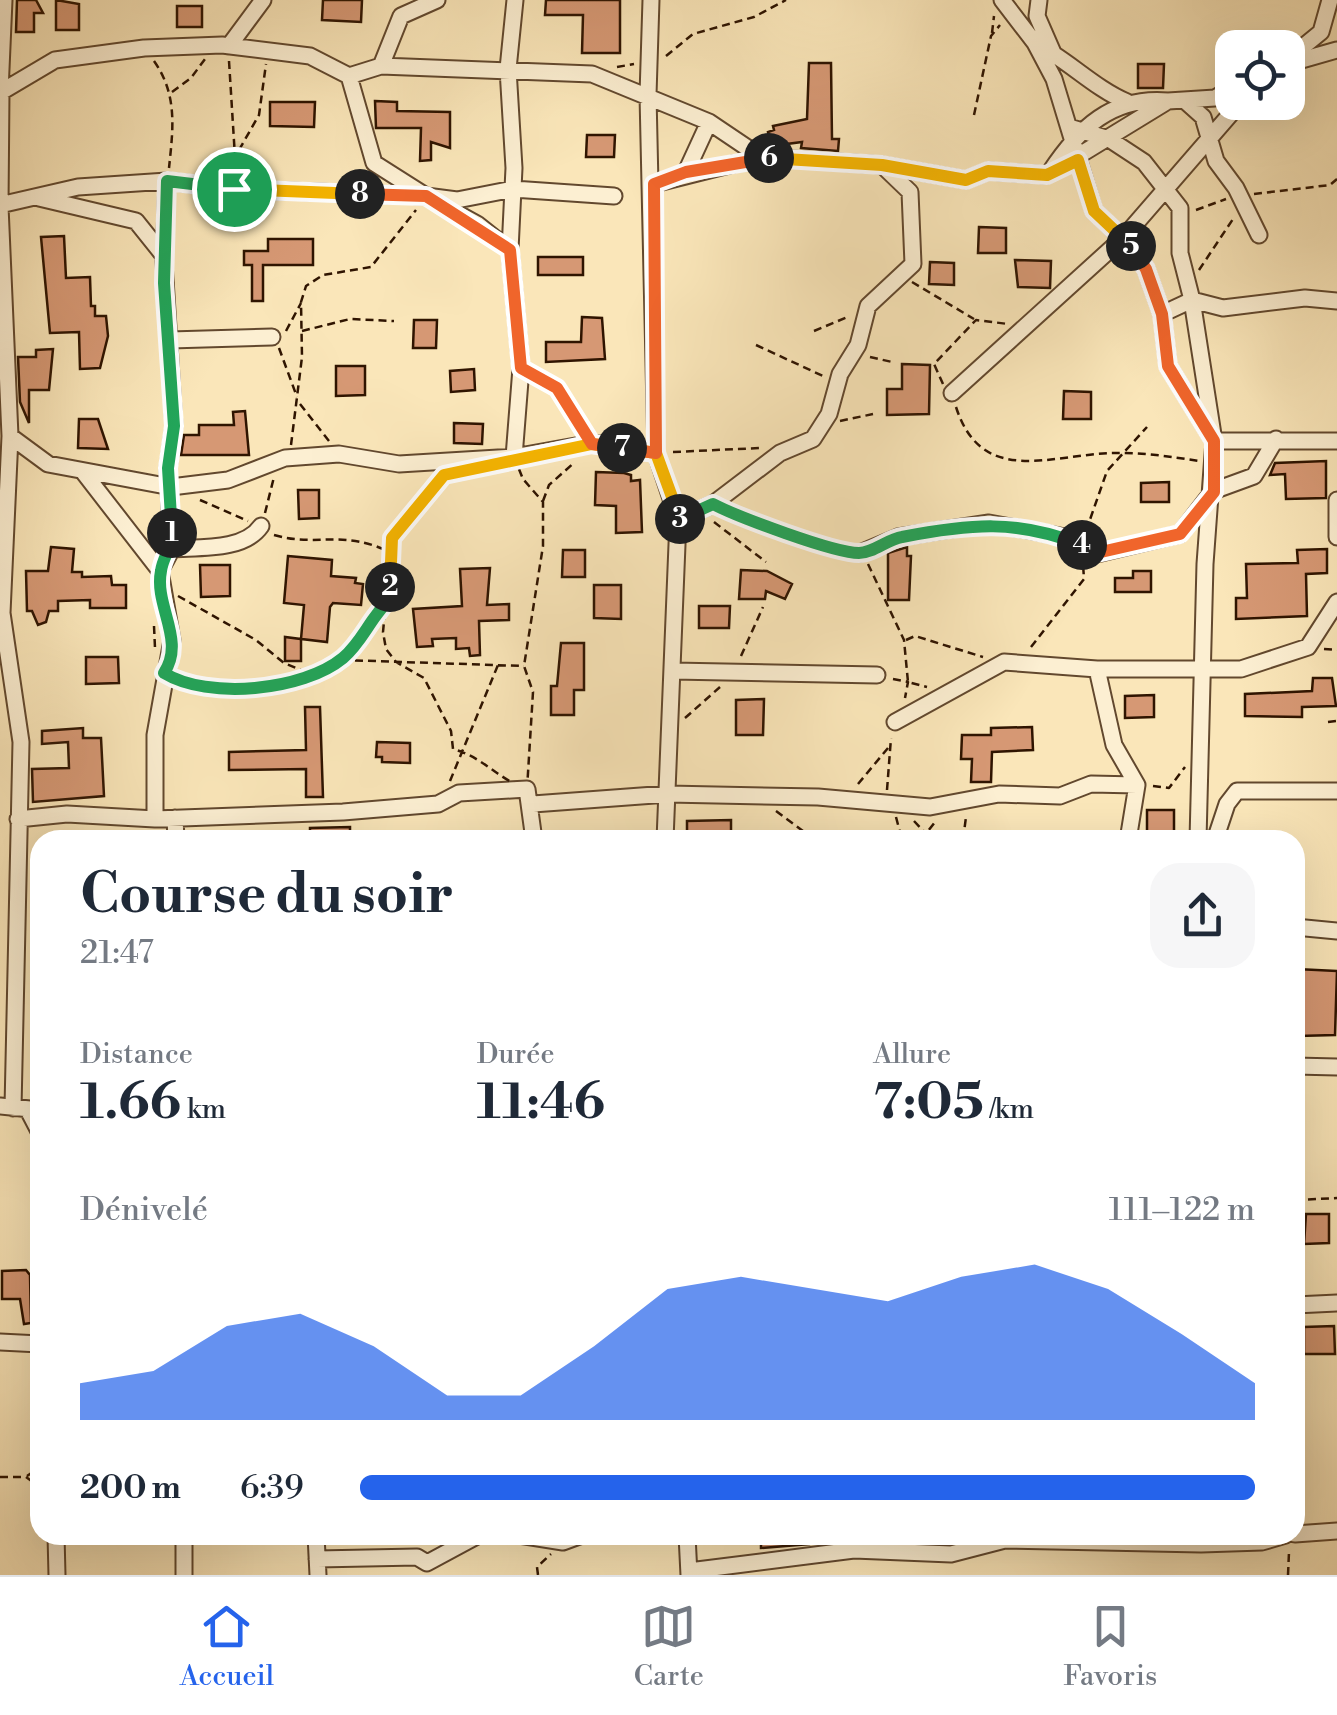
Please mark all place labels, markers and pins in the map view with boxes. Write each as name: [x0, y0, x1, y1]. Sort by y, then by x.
pin: 6: [744, 133, 794, 183]
pin: [192, 147, 277, 232]
pin: 8: [335, 169, 385, 219]
pin: 5: [1106, 221, 1156, 271]
pin: 7: [597, 423, 647, 473]
pin: 3: [655, 494, 705, 544]
pin: 1: [147, 508, 197, 558]
pin: 4: [1057, 520, 1107, 570]
pin: 2: [365, 562, 415, 612]

